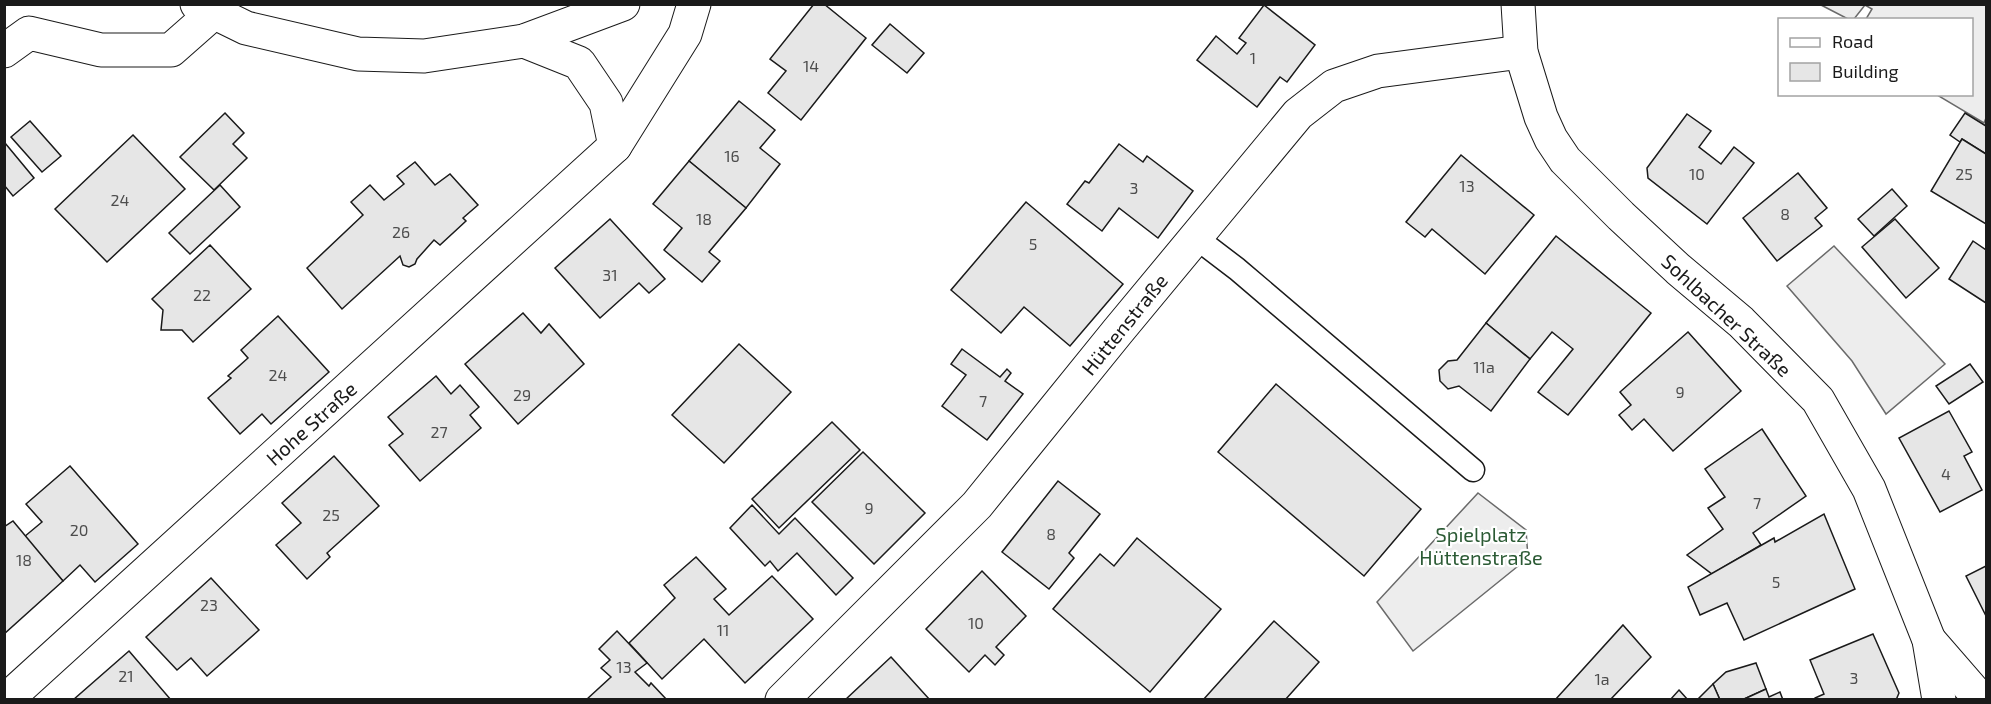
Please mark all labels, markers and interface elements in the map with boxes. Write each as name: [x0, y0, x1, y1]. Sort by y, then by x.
legend: [1778, 18, 1973, 96]
text: Road: [1832, 30, 1873, 52]
house number: 1: [1250, 48, 1256, 67]
house number: 14: [803, 56, 819, 75]
text: Building: [1832, 60, 1899, 82]
house number: 16: [724, 146, 740, 165]
house number: 10: [1689, 164, 1705, 183]
house number: 25: [1955, 164, 1973, 183]
house number: 13: [1459, 176, 1475, 195]
house number: 3: [1130, 178, 1138, 197]
house number: 24: [111, 190, 130, 209]
house number: 8: [1780, 204, 1790, 223]
house number: 18: [696, 209, 712, 228]
house number: 26: [392, 222, 410, 241]
house number: 5: [1029, 234, 1037, 253]
street label: Sohlbacher Straße: [1657, 249, 1797, 381]
house number: 31: [602, 265, 618, 284]
street label: Hüttenstraße: [1076, 269, 1172, 379]
house number: 22: [193, 285, 211, 304]
house number: 11a: [1473, 357, 1495, 376]
house number: 24: [269, 365, 288, 384]
street label: Hohe Straße: [261, 376, 361, 470]
house number: 9: [1675, 382, 1685, 401]
house number: 29: [513, 385, 531, 404]
house number: 7: [979, 391, 987, 410]
house number: 27: [430, 422, 448, 441]
house number: 4: [1941, 464, 1951, 483]
house number: 7: [1753, 493, 1761, 512]
house number: 9: [864, 498, 874, 517]
house number: 25: [322, 505, 340, 524]
house number: 20: [70, 520, 88, 539]
park label: Spielplatz Hüttenstraße: [1419, 522, 1543, 569]
house number: 8: [1046, 524, 1056, 543]
house number: 18: [16, 550, 32, 569]
house number: 5: [1772, 572, 1780, 591]
house number: 23: [200, 595, 218, 614]
house number: 10: [968, 613, 984, 632]
house number: 11: [717, 620, 729, 639]
house number: 13: [616, 657, 632, 676]
house number: 21: [118, 666, 134, 685]
house number: 3: [1850, 668, 1858, 687]
house number: 1a: [1594, 669, 1610, 688]

